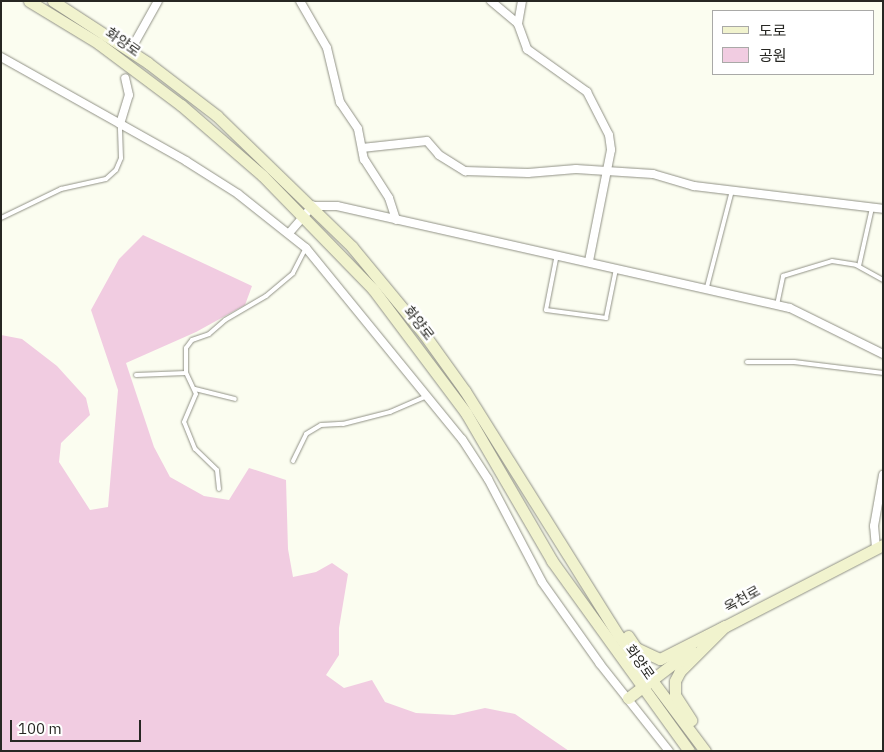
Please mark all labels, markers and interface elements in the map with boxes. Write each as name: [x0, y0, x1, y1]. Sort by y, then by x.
legend: [712, 10, 874, 75]
text: 도로: [759, 21, 787, 40]
street label: 화양로: [102, 24, 144, 60]
text: 공원: [759, 46, 787, 65]
street label: 화양로: [400, 303, 438, 343]
street label: 옥천로: [721, 582, 763, 616]
street label: 화양로: [622, 641, 658, 683]
scale bar: [12, 710, 144, 742]
text: 100 m: [18, 719, 62, 738]

